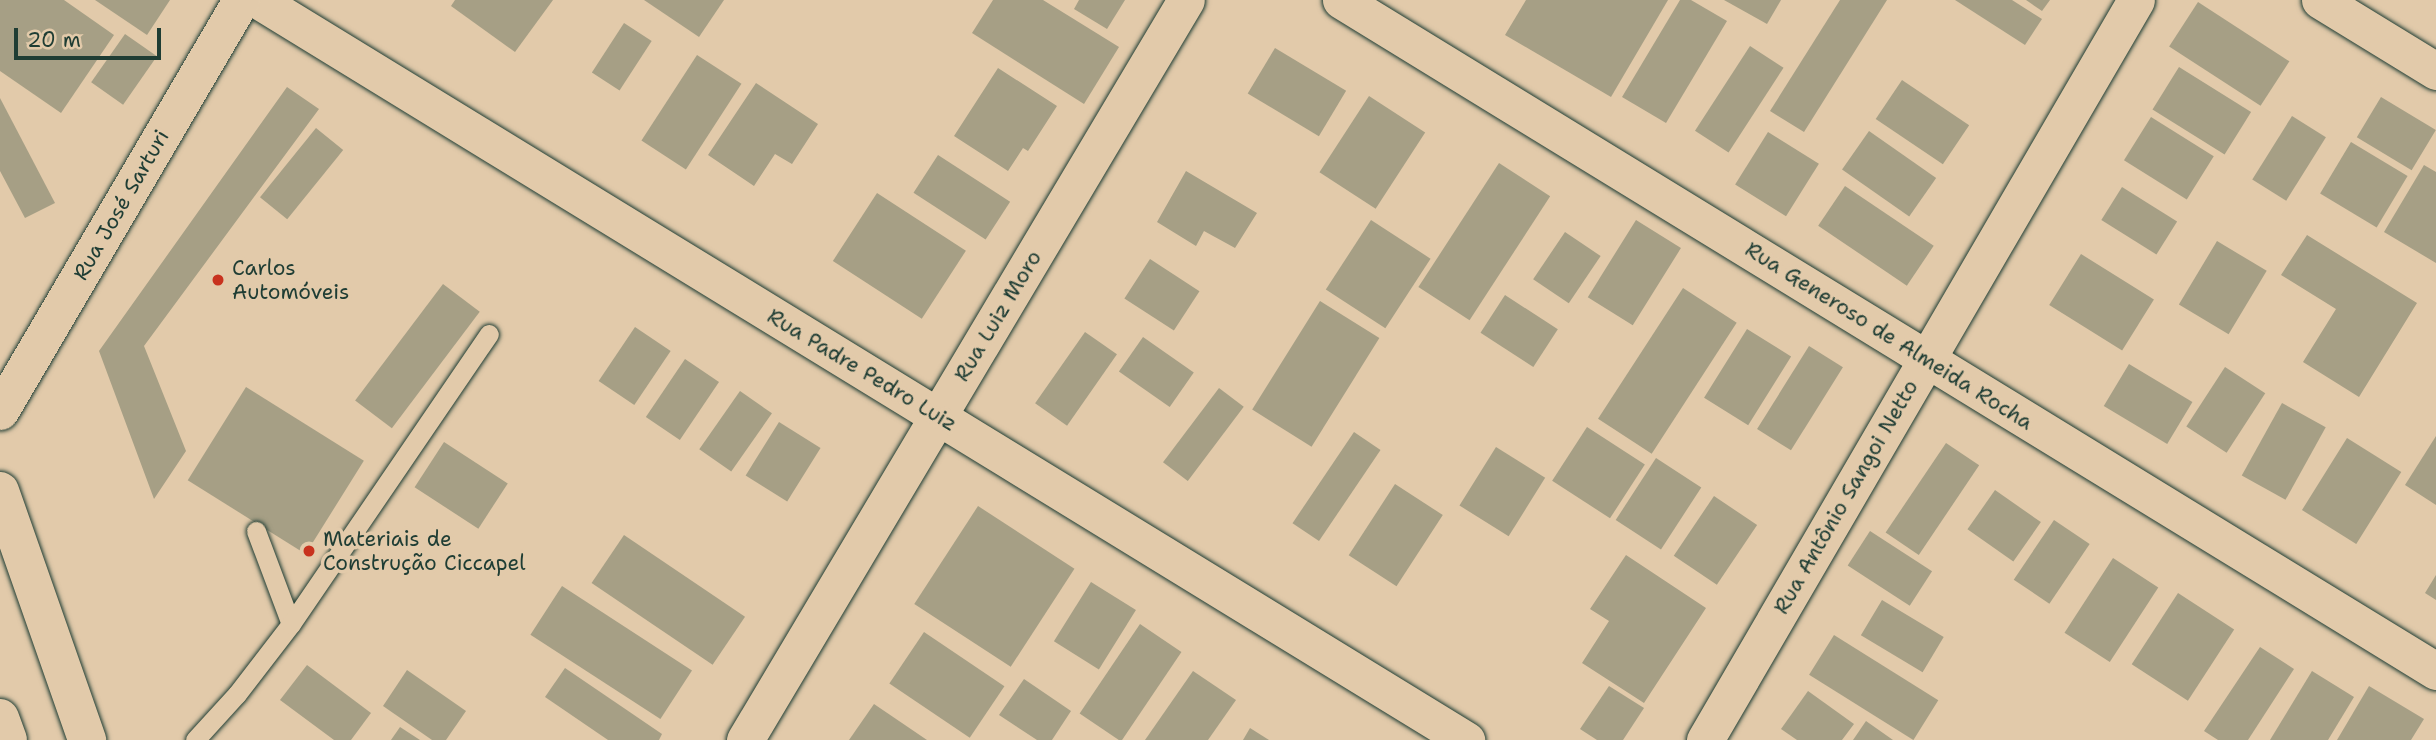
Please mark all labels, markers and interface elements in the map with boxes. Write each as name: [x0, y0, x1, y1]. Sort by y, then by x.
scale bar: [18, 14, 164, 58]
text: 20 m: [27, 26, 81, 54]
street label: Rua José Sarturi: [68, 125, 174, 285]
street label: Rua Generoso de Almeida Rocha: [1741, 237, 2037, 435]
street label: Rua Luiz Moro: [949, 246, 1047, 386]
place label: Carlos Automóveis: [232, 255, 349, 305]
marker: Carlos Automóveis: [210, 272, 226, 288]
street label: Rua Padre Pedro Luiz: [763, 303, 961, 437]
street label: Rua Antônio Sangoi Netto: [1769, 376, 1923, 618]
place label: Materiais de Construção Ciccapel: [323, 526, 526, 576]
marker: Materiais de Construção Ciccapel: [301, 543, 317, 559]

